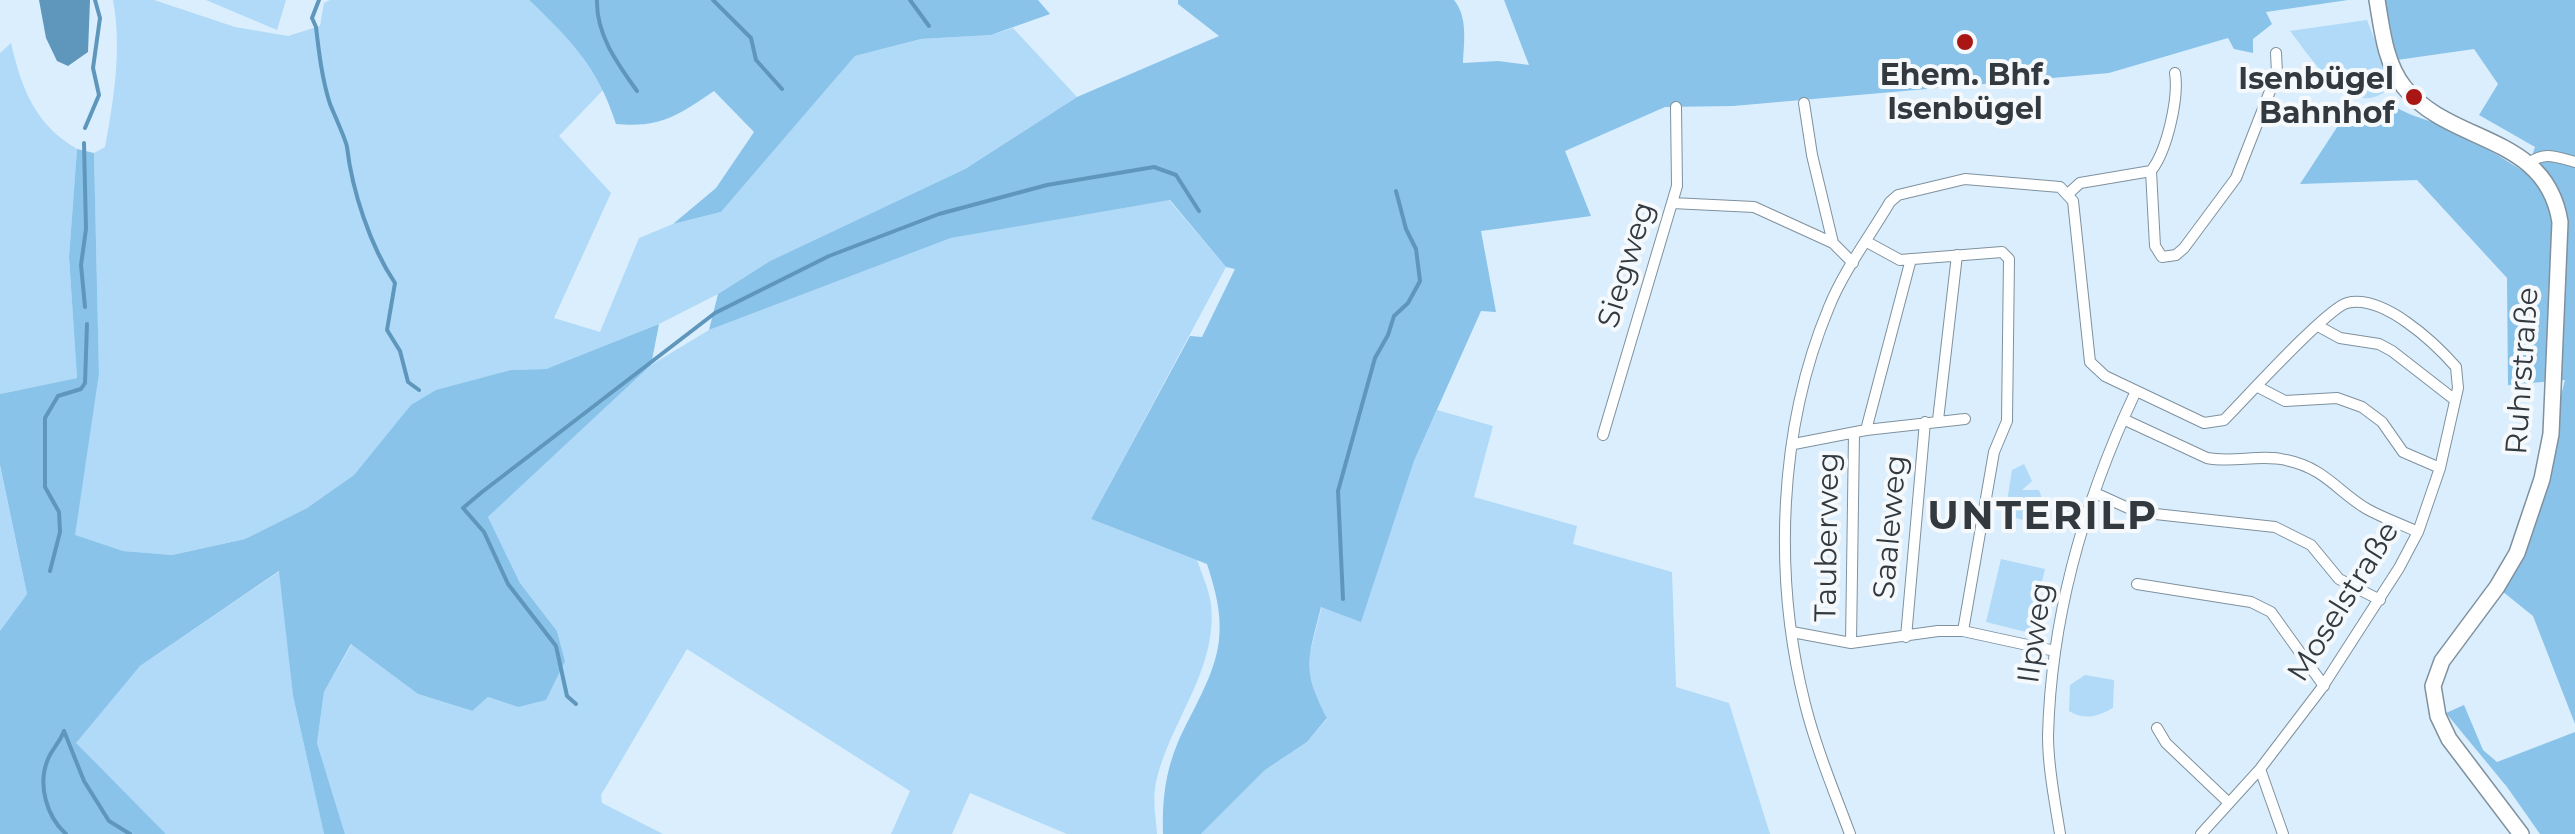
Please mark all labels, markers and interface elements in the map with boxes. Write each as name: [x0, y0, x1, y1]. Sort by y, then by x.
marker: Ehem. Bhf. Isenbügel: [1954, 31, 1976, 53]
place label: Ehem. Bhf. Isenbügel: [1880, 58, 2050, 128]
place label: Isenbügel Bahnhof: [2238, 62, 2394, 132]
marker: Isenbügel Bahnhof: [2403, 86, 2425, 108]
street label: Siegweg: [1591, 198, 1663, 332]
street label: Ruhrstraße: [2499, 286, 2547, 456]
street label: Tauberweg: [1809, 452, 1847, 622]
street label: Saaleweg: [1867, 454, 1915, 600]
district label: UNTERILP: [1927, 493, 2159, 541]
street label: Moselstraße: [2281, 515, 2407, 689]
street label: Ilpweg: [2011, 580, 2061, 686]

